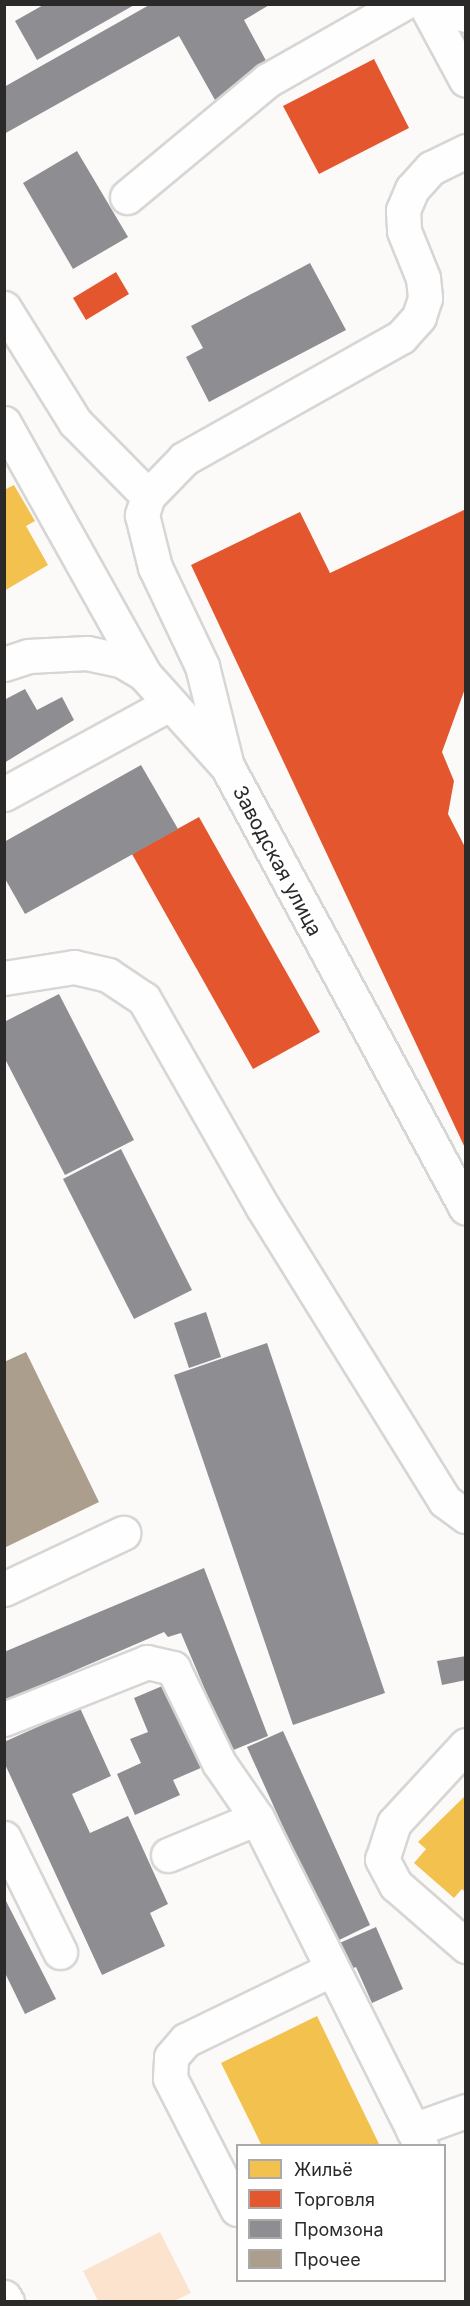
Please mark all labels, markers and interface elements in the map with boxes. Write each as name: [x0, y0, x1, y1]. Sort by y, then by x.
street label: Заводская улица: [227, 782, 327, 940]
legend: [236, 2144, 446, 2282]
text: Жильё: [294, 2159, 353, 2180]
text: Торговля: [294, 2189, 375, 2210]
text: Промзона: [294, 2219, 384, 2240]
text: Прочее: [294, 2249, 361, 2270]

